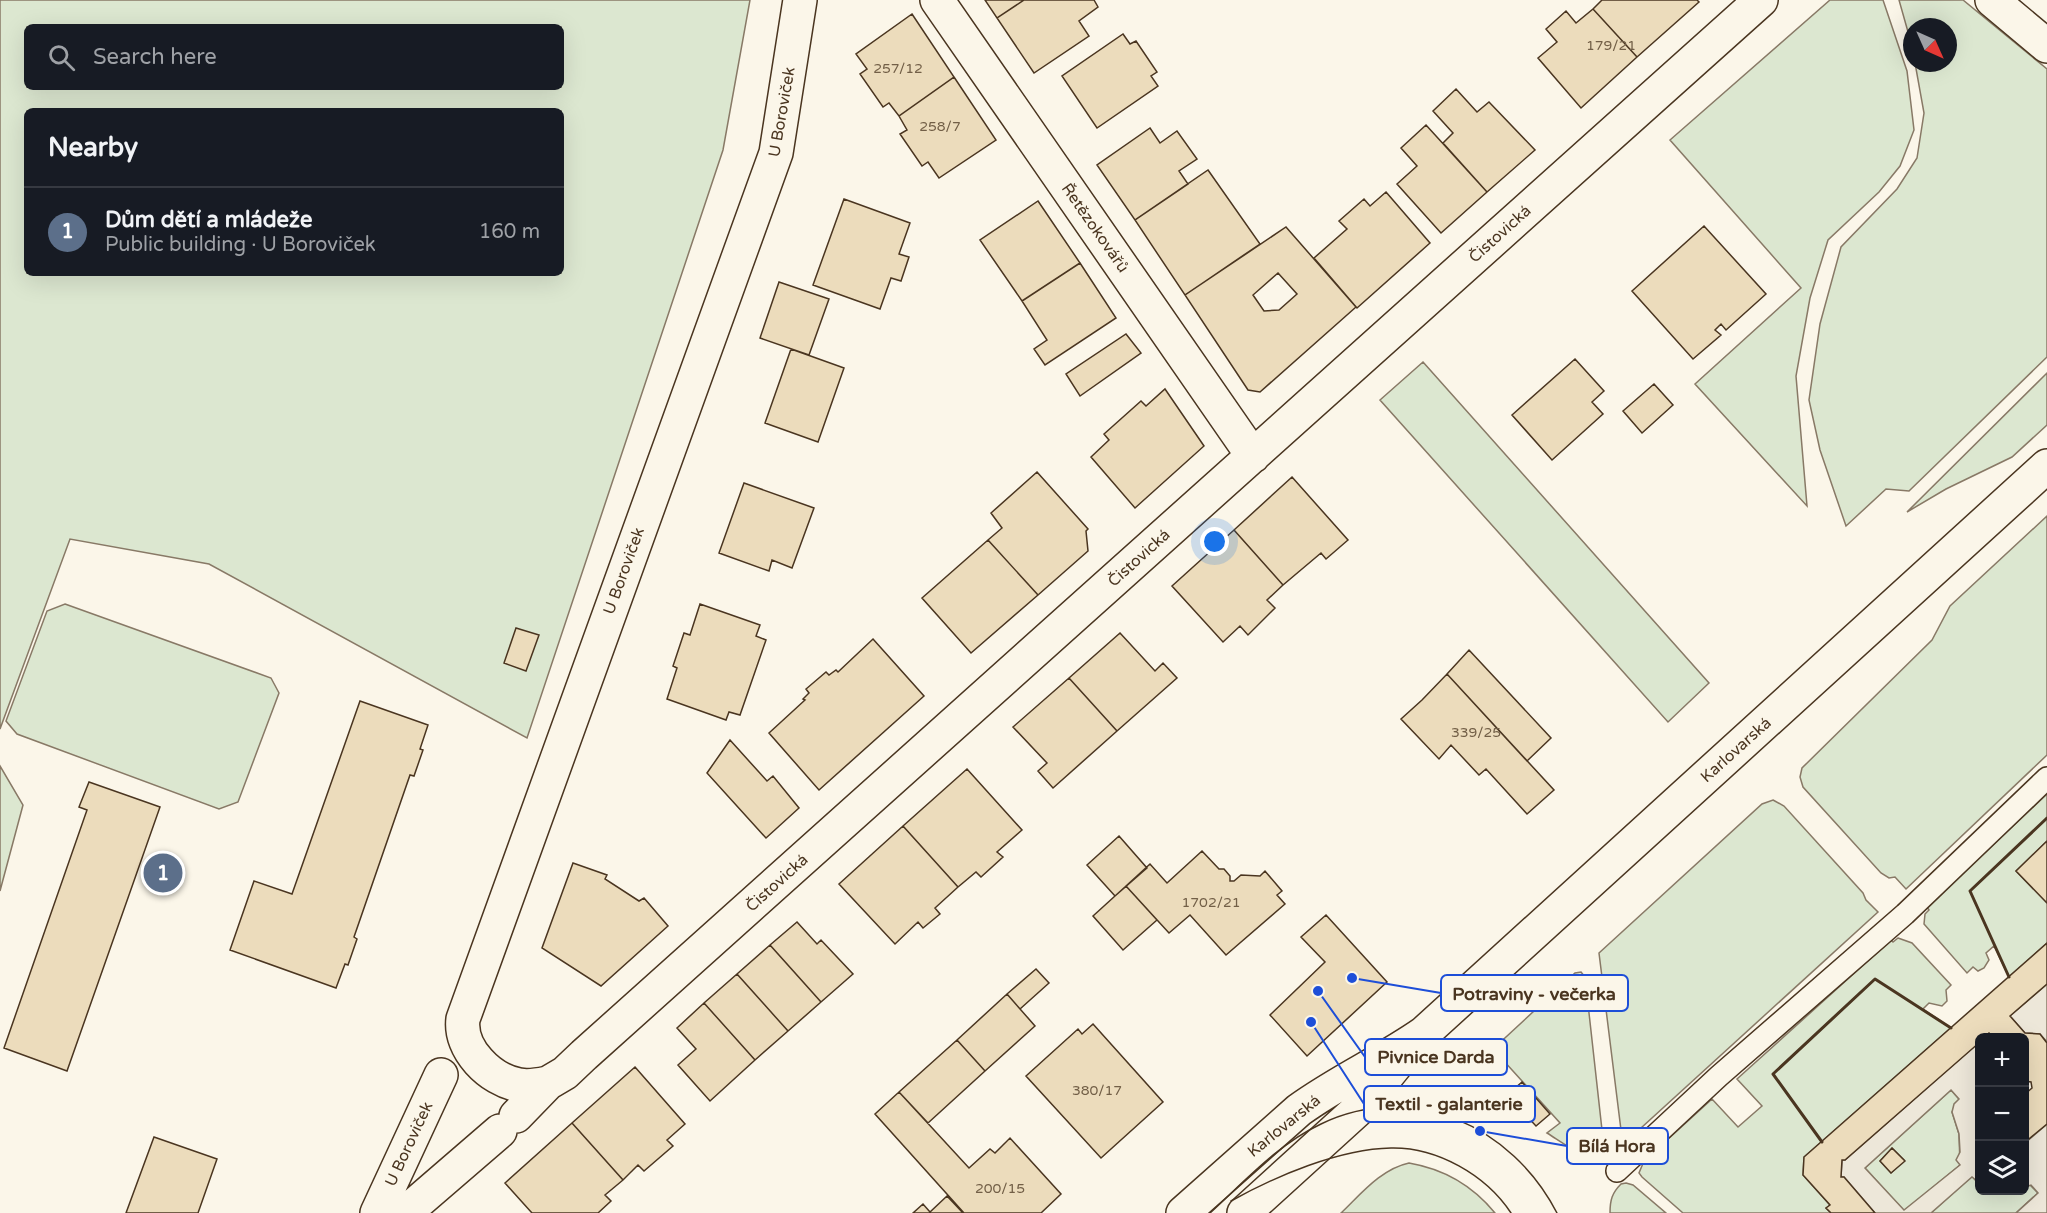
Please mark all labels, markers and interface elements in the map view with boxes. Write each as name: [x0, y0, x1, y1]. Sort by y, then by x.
north arrow: [1903, 18, 1957, 72]
search box: [24, 24, 564, 90]
house number: 179/21: [1586, 37, 1636, 54]
icon: search: [45, 41, 78, 74]
text: Search here: [93, 44, 217, 70]
house number: 257/12: [873, 60, 923, 77]
street label: U Boroviček: [764, 65, 800, 159]
house number: 258/7: [919, 118, 961, 135]
text: Nearby: [48, 132, 138, 163]
street label: Řetězokovářů: [1057, 179, 1133, 277]
street label: Čistovická: [1465, 201, 1535, 267]
text: Dům dětí a mládeže: [105, 207, 312, 233]
text: 1: [61, 220, 74, 244]
text: 160 m: [479, 220, 540, 244]
text: Public building · U Boroviček: [105, 233, 376, 257]
street label: U Boroviček: [599, 524, 649, 617]
street label: Čistovická: [1104, 525, 1174, 591]
your location: [1200, 527, 1229, 556]
street label: Karlovarská: [1697, 713, 1775, 787]
house number: 339/25: [1451, 724, 1501, 741]
pin: 1: [144, 850, 182, 896]
street label: Čistovická: [742, 850, 812, 916]
house number: 1702/21: [1182, 894, 1240, 911]
callout: Potraviny - večerka: [1441, 975, 1628, 1011]
text: Potraviny - večerka: [1452, 983, 1616, 1005]
map controls: [1975, 1033, 2029, 1195]
button: +: [1975, 1033, 2029, 1087]
callout: Pivnice Darda: [1365, 1039, 1507, 1075]
text: Pivnice Darda: [1377, 1046, 1495, 1068]
house number: 380/17: [1072, 1082, 1122, 1099]
callout: Textil - galanterie: [1364, 1086, 1535, 1122]
button: −: [1975, 1087, 2029, 1141]
street label: Karlovarská: [1243, 1090, 1325, 1162]
text: Textil - galanterie: [1374, 1093, 1523, 1115]
street label: U Boroviček: [381, 1098, 437, 1190]
callout: Bílá Hora: [1567, 1128, 1668, 1164]
text: Bílá Hora: [1578, 1135, 1656, 1157]
button: layers: [1975, 1141, 2029, 1195]
house number: 200/15: [975, 1180, 1025, 1197]

